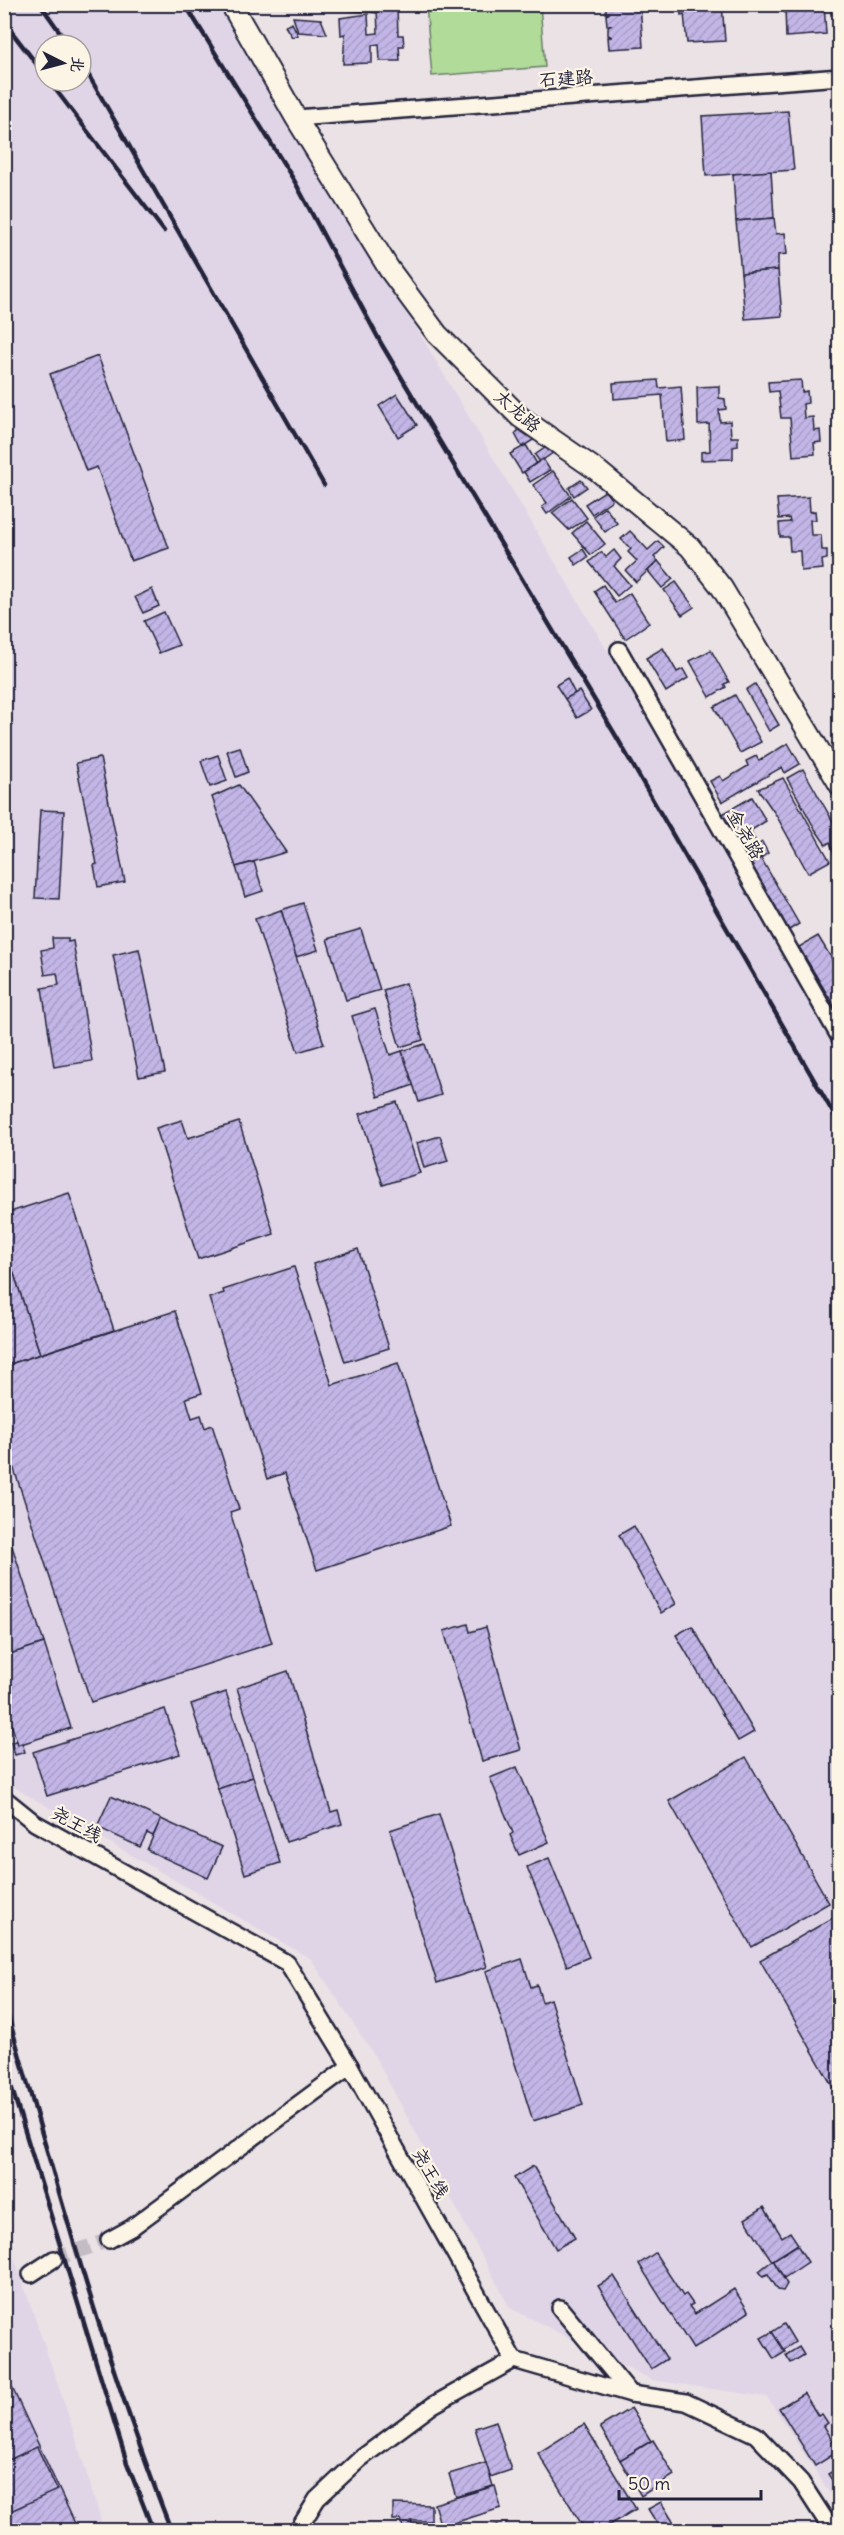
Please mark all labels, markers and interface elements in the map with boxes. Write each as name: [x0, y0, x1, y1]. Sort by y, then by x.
north arrow: [33, 33, 93, 93]
text: 北: [67, 56, 89, 74]
street label: 石建路: [538, 65, 594, 91]
street label: 太龙路: [490, 385, 546, 437]
street label: 金尧路: [723, 805, 769, 863]
street label: 尧王线: [48, 1801, 106, 1847]
street label: 尧王线: [408, 2144, 454, 2202]
scale bar: [619, 2463, 762, 2501]
text: 50 m: [628, 2472, 670, 2495]

